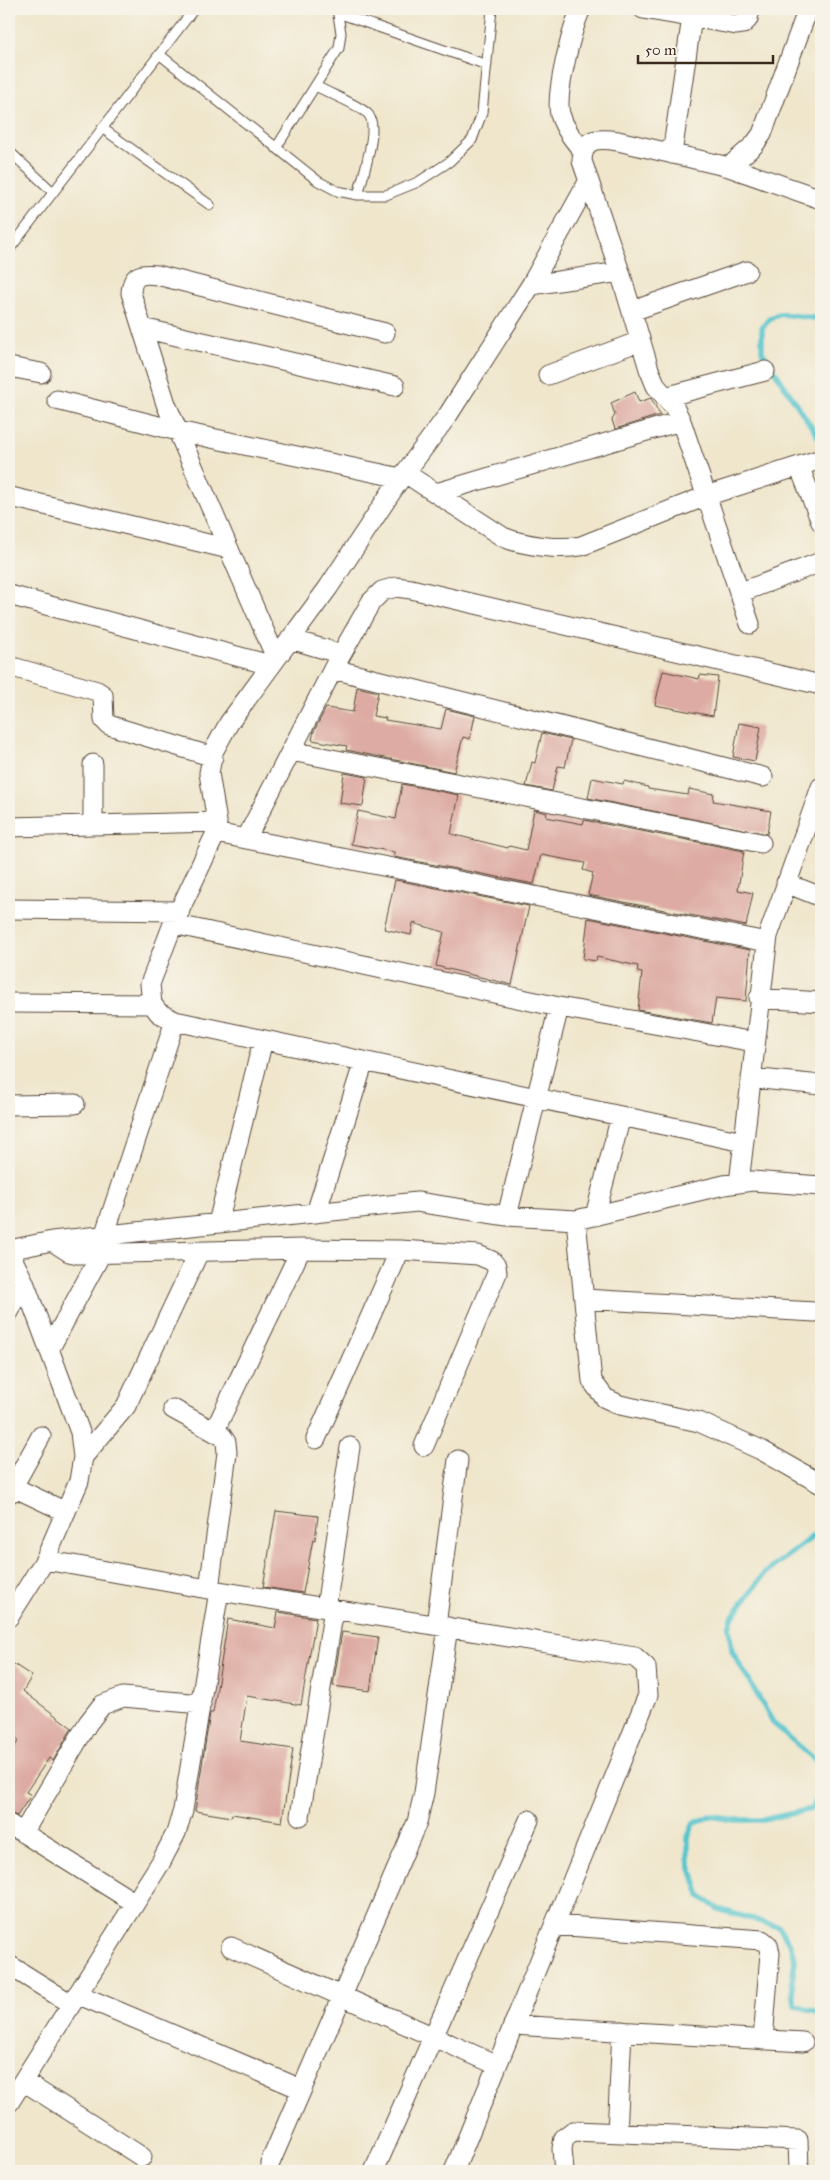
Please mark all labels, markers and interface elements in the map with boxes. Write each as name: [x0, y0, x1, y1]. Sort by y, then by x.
scale bar: [638, 32, 772, 64]
text: 50 m: [645, 41, 677, 59]

